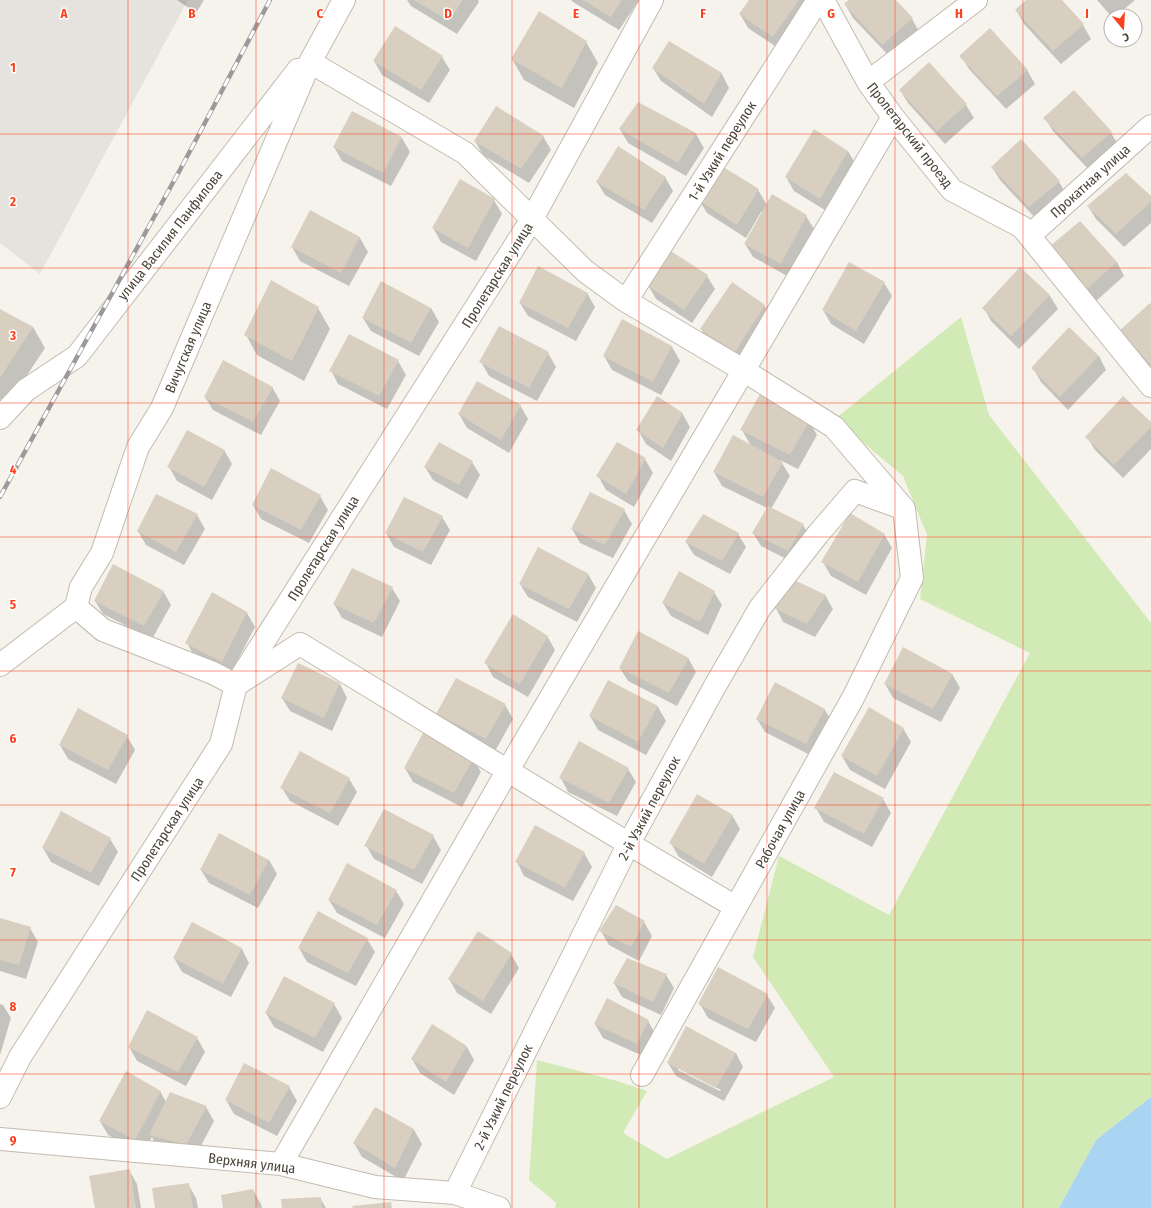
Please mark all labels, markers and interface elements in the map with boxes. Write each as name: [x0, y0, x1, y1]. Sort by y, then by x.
text: A: [59, 6, 68, 21]
text: B: [188, 6, 196, 21]
text: C: [317, 6, 324, 21]
text: D: [444, 6, 452, 21]
text: E: [573, 6, 579, 21]
text: F: [700, 6, 706, 21]
text: G: [827, 6, 835, 21]
text: H: [955, 6, 963, 21]
text: I: [1085, 6, 1089, 21]
north arrow: [1103, 8, 1143, 48]
text: С: [1121, 30, 1131, 44]
text: 1: [10, 60, 16, 75]
street label: Пролетарский проезд: [863, 79, 956, 191]
street label: 1-й Узкий переулок: [685, 98, 760, 204]
street label: Прокатная улица: [1047, 141, 1134, 222]
street label: улица Василия Панфилова: [114, 167, 227, 304]
text: 2: [9, 194, 16, 209]
street label: Пролетарская улица: [458, 219, 537, 331]
street label: Вичугская улица: [162, 299, 215, 396]
text: 3: [9, 328, 16, 343]
text: 4: [10, 462, 17, 477]
street label: Пролетарская улица: [284, 492, 363, 604]
text: 5: [10, 597, 16, 612]
text: 6: [10, 731, 17, 746]
street label: 2-й Узкий переулок: [615, 753, 684, 863]
street label: Пролетарская улица: [127, 774, 208, 885]
street label: Рабочая улица: [752, 787, 809, 871]
text: 7: [10, 865, 16, 880]
text: 8: [10, 999, 17, 1014]
street label: 2-й Узкий переулок: [471, 1041, 537, 1153]
text: 9: [10, 1133, 17, 1148]
street label: Верхняя улица: [207, 1150, 297, 1177]

